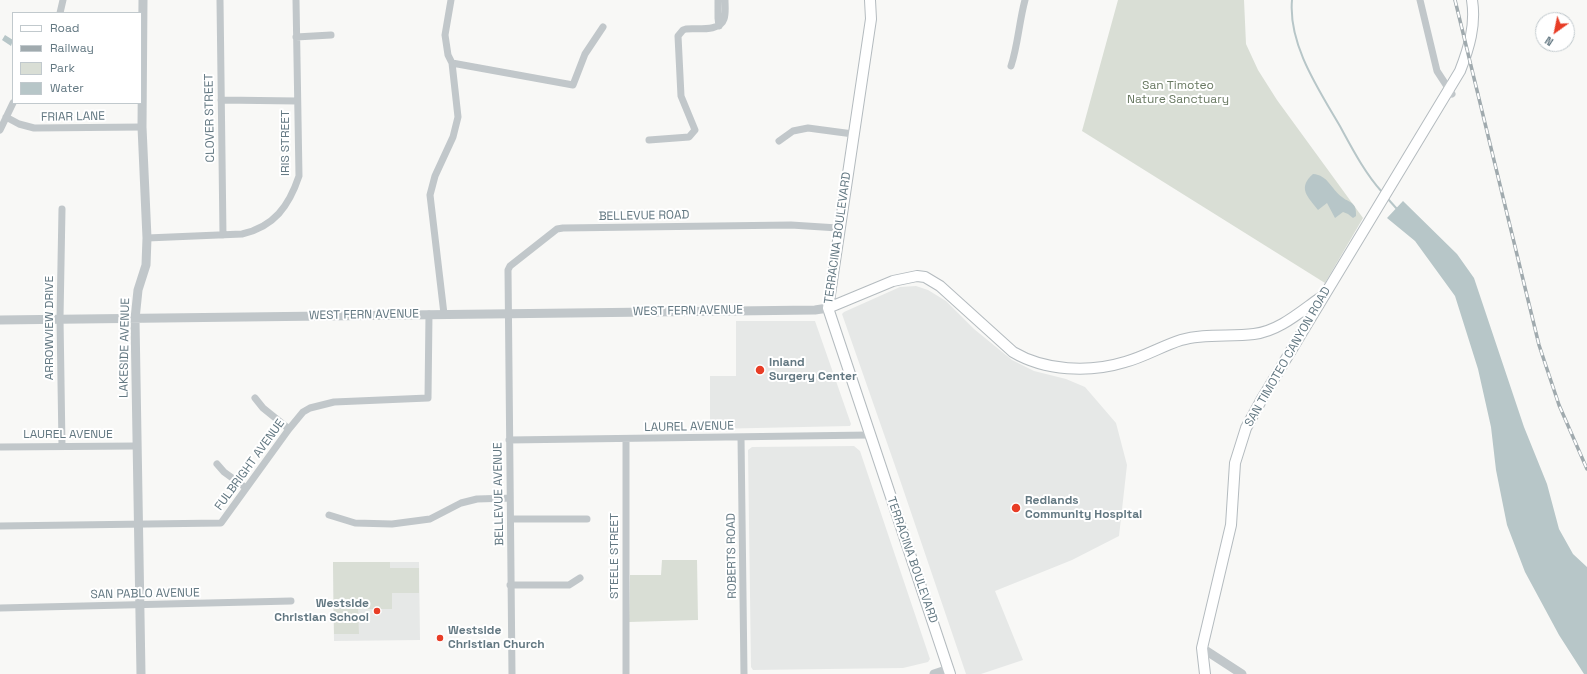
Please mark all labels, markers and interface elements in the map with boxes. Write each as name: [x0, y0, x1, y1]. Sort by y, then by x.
legend: [12, 12, 142, 104]
north arrow: [1535, 12, 1575, 52]
text: Road: [50, 20, 79, 36]
text: N: [1542, 33, 1556, 49]
text: Railway: [50, 40, 94, 56]
text: Park: [50, 60, 75, 76]
street label: CLOVER STREET: [202, 73, 218, 163]
park label: San Timoteo Nature Sanctuary: [1127, 79, 1229, 107]
text: Water: [50, 80, 84, 96]
street label: FRIAR LANE: [41, 109, 105, 125]
street label: IRIS STREET: [279, 110, 293, 176]
street label: TERRACINA BOULEVARD: [822, 171, 854, 305]
street label: BELLEVUE ROAD: [598, 208, 690, 224]
street label: ARROWVIEW DRIVE: [43, 276, 57, 380]
street label: SAN TIMOTEO CANYON ROAD: [1242, 285, 1334, 429]
street label: LAKESIDE AVENUE: [117, 298, 133, 398]
street label: WEST FERN AVENUE: [633, 303, 743, 319]
street label: WEST FERN AVENUE: [309, 307, 419, 323]
place label: Inland Surgery Center: [769, 356, 857, 384]
marker: Inland Surgery Center: [754, 364, 766, 376]
street label: FULBRIGHT AVENUE: [212, 417, 288, 513]
street label: LAUREL AVENUE: [644, 419, 734, 435]
street label: LAUREL AVENUE: [23, 428, 113, 442]
street label: BELLEVUE AVENUE: [491, 442, 507, 546]
place label: Redlands Community Hospital: [1025, 494, 1142, 522]
street label: TERRACINA BOULEVARD: [884, 495, 940, 625]
marker: Redlands Community Hospital: [1010, 502, 1022, 514]
street label: STEELE STREET: [608, 513, 622, 599]
street label: ROBERTS ROAD: [724, 513, 740, 599]
street label: SAN PABLO AVENUE: [90, 586, 200, 602]
place label: Westside Christian School: [274, 597, 369, 625]
marker: Westside Christian School: [372, 606, 382, 616]
place label: Westside Christian Church: [448, 624, 545, 652]
marker: Westside Christian Church: [435, 633, 445, 643]

